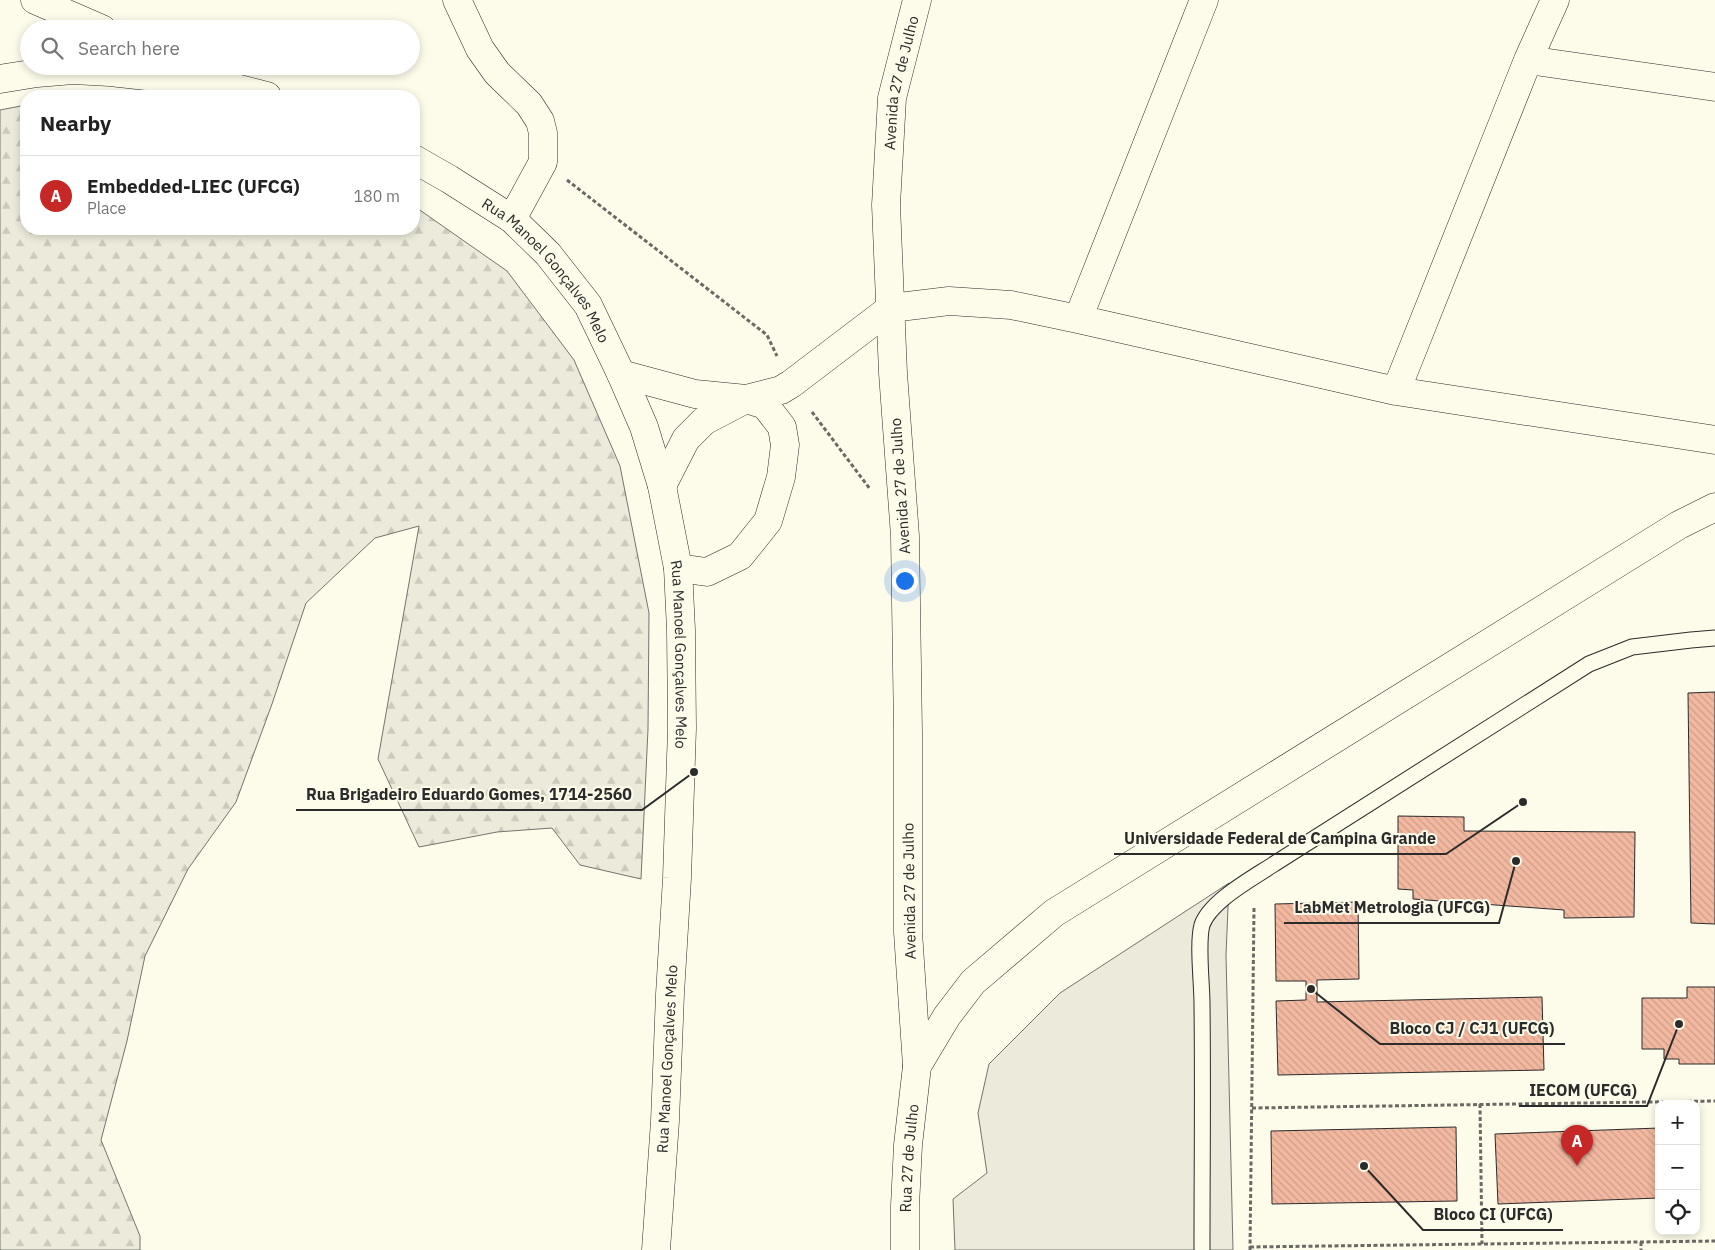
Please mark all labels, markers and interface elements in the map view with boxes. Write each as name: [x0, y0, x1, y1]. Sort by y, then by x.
street label: Avenida 27 de Julho: [880, 14, 922, 150]
search box: [20, 20, 420, 75]
icon: search: [38, 34, 66, 62]
text: Search here: [78, 36, 180, 60]
text: Nearby: [40, 109, 111, 137]
text: Embedded-LIEC (UFCG): [87, 174, 300, 198]
text: A: [51, 186, 61, 206]
text: 180 m: [353, 186, 400, 206]
street label: Rua Manoel Gonçalves Melo: [479, 193, 614, 346]
text: Place: [87, 198, 126, 218]
street label: Avenida 27 de Julho: [886, 417, 914, 555]
street label: Rua Manoel Gonçalves Melo: [667, 558, 692, 749]
your location: [892, 568, 918, 594]
callout: Rua Brigadeiro Eduardo Gomes, 1714-2560: [296, 779, 642, 810]
text: Rua Brigadeiro Eduardo Gomes, 1714-2560: [306, 784, 632, 804]
street label: Avenida 27 de Julho: [898, 823, 920, 959]
callout: Universidade Federal de Campina Grande: [1114, 823, 1446, 854]
text: Universidade Federal de Campina Grande: [1124, 828, 1436, 848]
callout: LabMet Metrologia (UFCG): [1284, 892, 1499, 923]
text: LabMet Metrologia (UFCG): [1294, 897, 1490, 917]
street label: Rua Manoel Gonçalves Melo: [653, 964, 681, 1154]
callout: Bloco CJ / CJ1 (UFCG): [1380, 1013, 1565, 1044]
text: Bloco CJ / CJ1 (UFCG): [1389, 1018, 1555, 1038]
callout: IECOM (UFCG): [1519, 1075, 1647, 1106]
text: IECOM (UFCG): [1529, 1080, 1637, 1100]
map controls: [1655, 1100, 1700, 1235]
button: +: [1655, 1100, 1700, 1145]
street label: Rua 27 de Julho: [896, 1103, 922, 1213]
pin: A: [1561, 1125, 1593, 1166]
button: −: [1655, 1145, 1700, 1190]
button: locate: [1655, 1190, 1700, 1235]
callout: Bloco CI (UFCG): [1423, 1199, 1563, 1230]
text: Bloco CI (UFCG): [1433, 1204, 1553, 1224]

